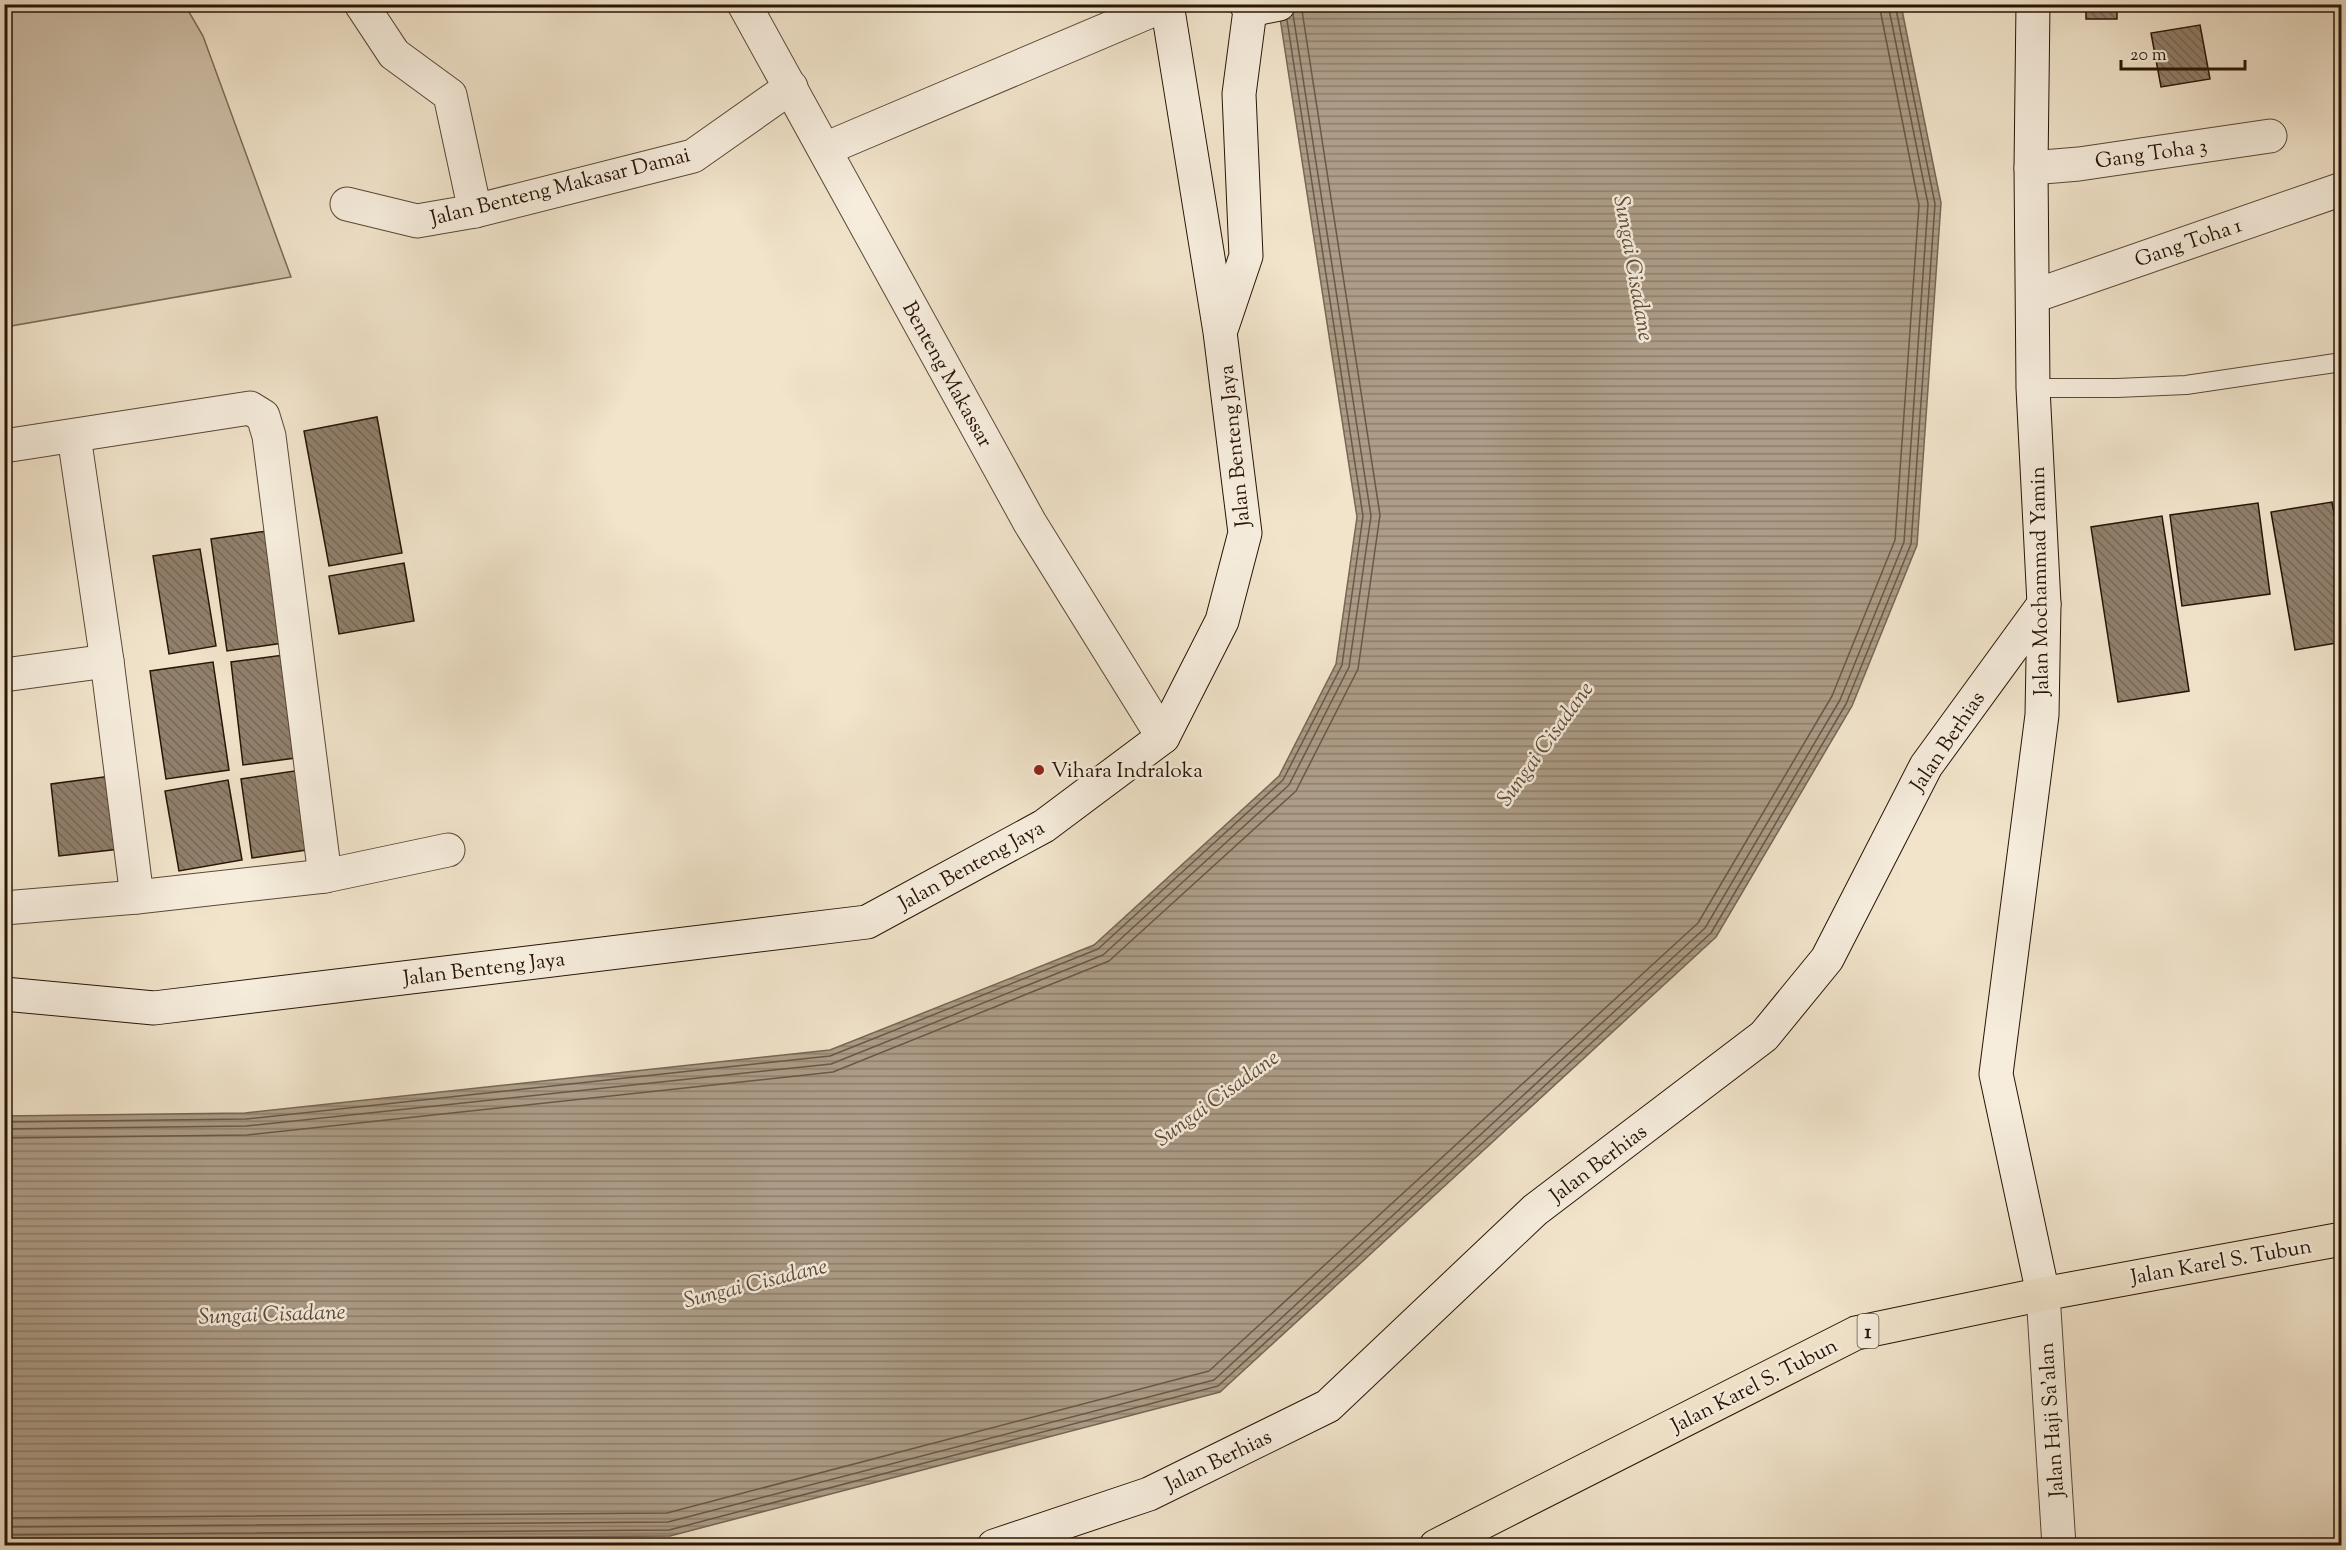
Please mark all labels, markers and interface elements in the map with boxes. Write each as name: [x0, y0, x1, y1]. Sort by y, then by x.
scale bar: [2121, 33, 2246, 71]
text: 20 m: [2130, 43, 2167, 69]
street label: Gang Toha 3: [2093, 132, 2209, 178]
street label: Jalan Benteng Makasar Damai: [426, 141, 694, 235]
water label: Sungai Cisadane: [1604, 193, 1661, 344]
street label: Gang Toha 1: [2131, 212, 2246, 276]
street label: Benteng Makassar: [894, 296, 999, 454]
street label: Jalan Benteng Jaya: [1213, 363, 1260, 529]
street label: Jalan Mochammad Yamin: [2024, 466, 2058, 697]
water label: Sungai Cisadane: [1490, 676, 1603, 814]
street label: Jalan Berhias: [1903, 686, 1993, 799]
place label: Vihara Indraloka: [1051, 757, 1203, 787]
marker: Vihara Indraloka: [1032, 763, 1046, 777]
street label: Jalan Benteng Jaya: [893, 814, 1051, 920]
street label: Jalan Benteng Jaya: [401, 945, 567, 995]
water label: Sungai Cisadane: [1149, 1043, 1287, 1156]
street label: Jalan Berhias: [1543, 1118, 1654, 1212]
street label: Jalan Karel S. Tubun: [2128, 1232, 2314, 1294]
water label: Sungai Cisadane: [681, 1252, 831, 1318]
water label: Sungai Cisadane: [198, 1297, 346, 1335]
road number: 1: [1858, 1314, 1878, 1348]
street label: Jalan Karel S. Tubun: [1666, 1332, 1843, 1442]
street label: Jalan Haji Sa'alan: [2033, 1342, 2073, 1499]
street label: Jalan Berhias: [1160, 1423, 1277, 1501]

